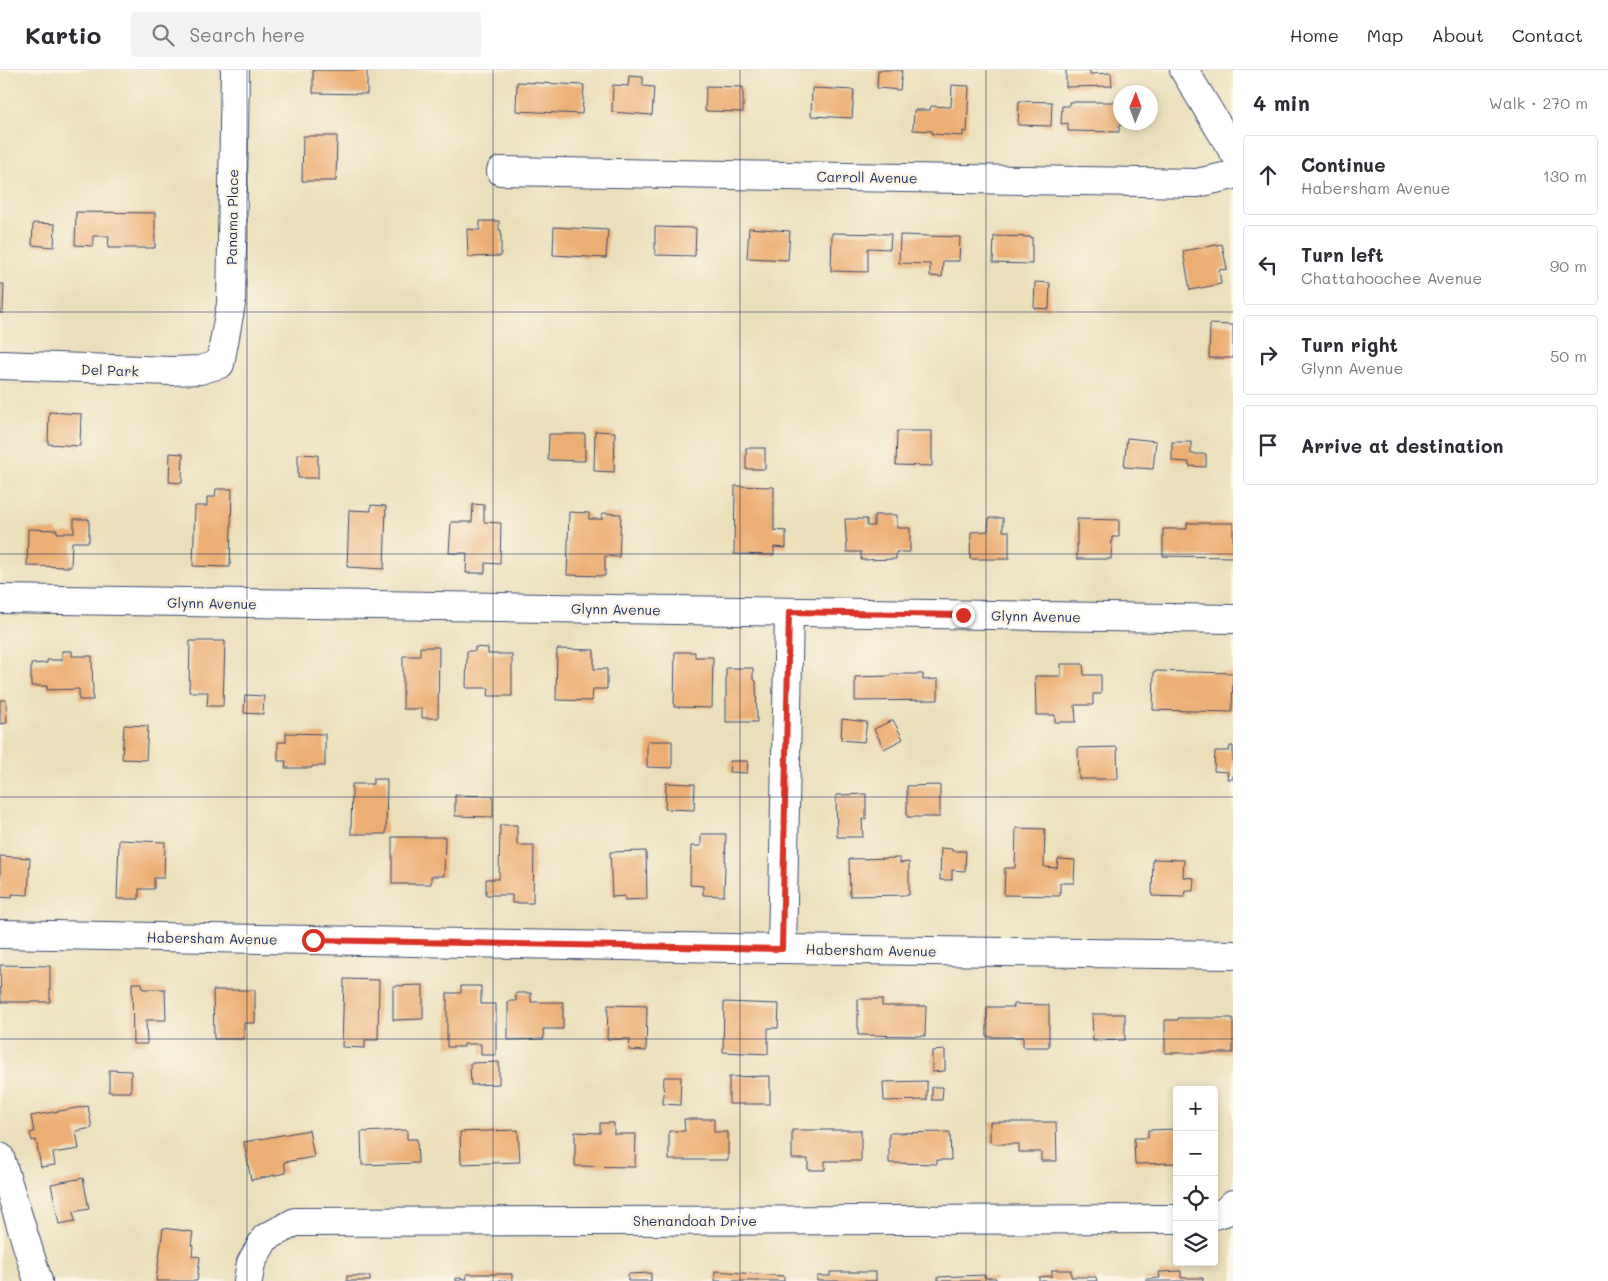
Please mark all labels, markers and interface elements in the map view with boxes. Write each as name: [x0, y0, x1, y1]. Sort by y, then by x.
search box: [131, 12, 481, 57]
text: Kartio: [25, 19, 101, 50]
icon: search: [149, 21, 177, 49]
text: Search here: [189, 22, 305, 47]
text: Home: [1290, 23, 1339, 47]
text: Map: [1367, 23, 1403, 47]
text: About: [1431, 23, 1484, 47]
text: Contact: [1512, 23, 1583, 47]
north arrow: [1113, 85, 1158, 130]
text: 4 min: [1253, 89, 1310, 116]
text: Walk · 270 m: [1489, 92, 1588, 113]
text: Continue: [1301, 152, 1386, 177]
icon: ahead: [1254, 161, 1282, 189]
text: 130 m: [1543, 165, 1587, 186]
street label: Carroll Avenue: [816, 167, 918, 187]
street label: Panama Place: [222, 169, 242, 265]
text: Habersham Avenue: [1301, 177, 1451, 198]
text: Turn left: [1301, 242, 1384, 267]
icon: left: [1254, 251, 1282, 279]
text: 90 m: [1550, 255, 1587, 276]
text: Chattahoochee Avenue: [1301, 267, 1482, 288]
text: Turn right: [1301, 332, 1398, 357]
icon: right: [1254, 341, 1282, 369]
text: 50 m: [1550, 345, 1587, 366]
text: Glynn Avenue: [1301, 357, 1403, 378]
street label: Del Park: [81, 359, 139, 381]
icon: arrive: [1254, 431, 1282, 459]
text: Arrive at destination: [1301, 433, 1504, 458]
street label: Glynn Avenue: [167, 593, 257, 613]
street label: Glynn Avenue: [571, 599, 661, 619]
route end: [952, 604, 975, 627]
street label: Glynn Avenue: [991, 606, 1081, 626]
street label: Habersham Avenue: [146, 927, 278, 949]
route start: [302, 929, 325, 952]
street label: Habersham Avenue: [805, 939, 937, 961]
map controls: [1173, 1086, 1218, 1266]
button: +: [1173, 1086, 1218, 1131]
button: −: [1173, 1131, 1218, 1176]
button: locate: [1173, 1176, 1218, 1221]
street label: Shenandoah Drive: [633, 1211, 757, 1230]
button: layers: [1173, 1221, 1218, 1266]

